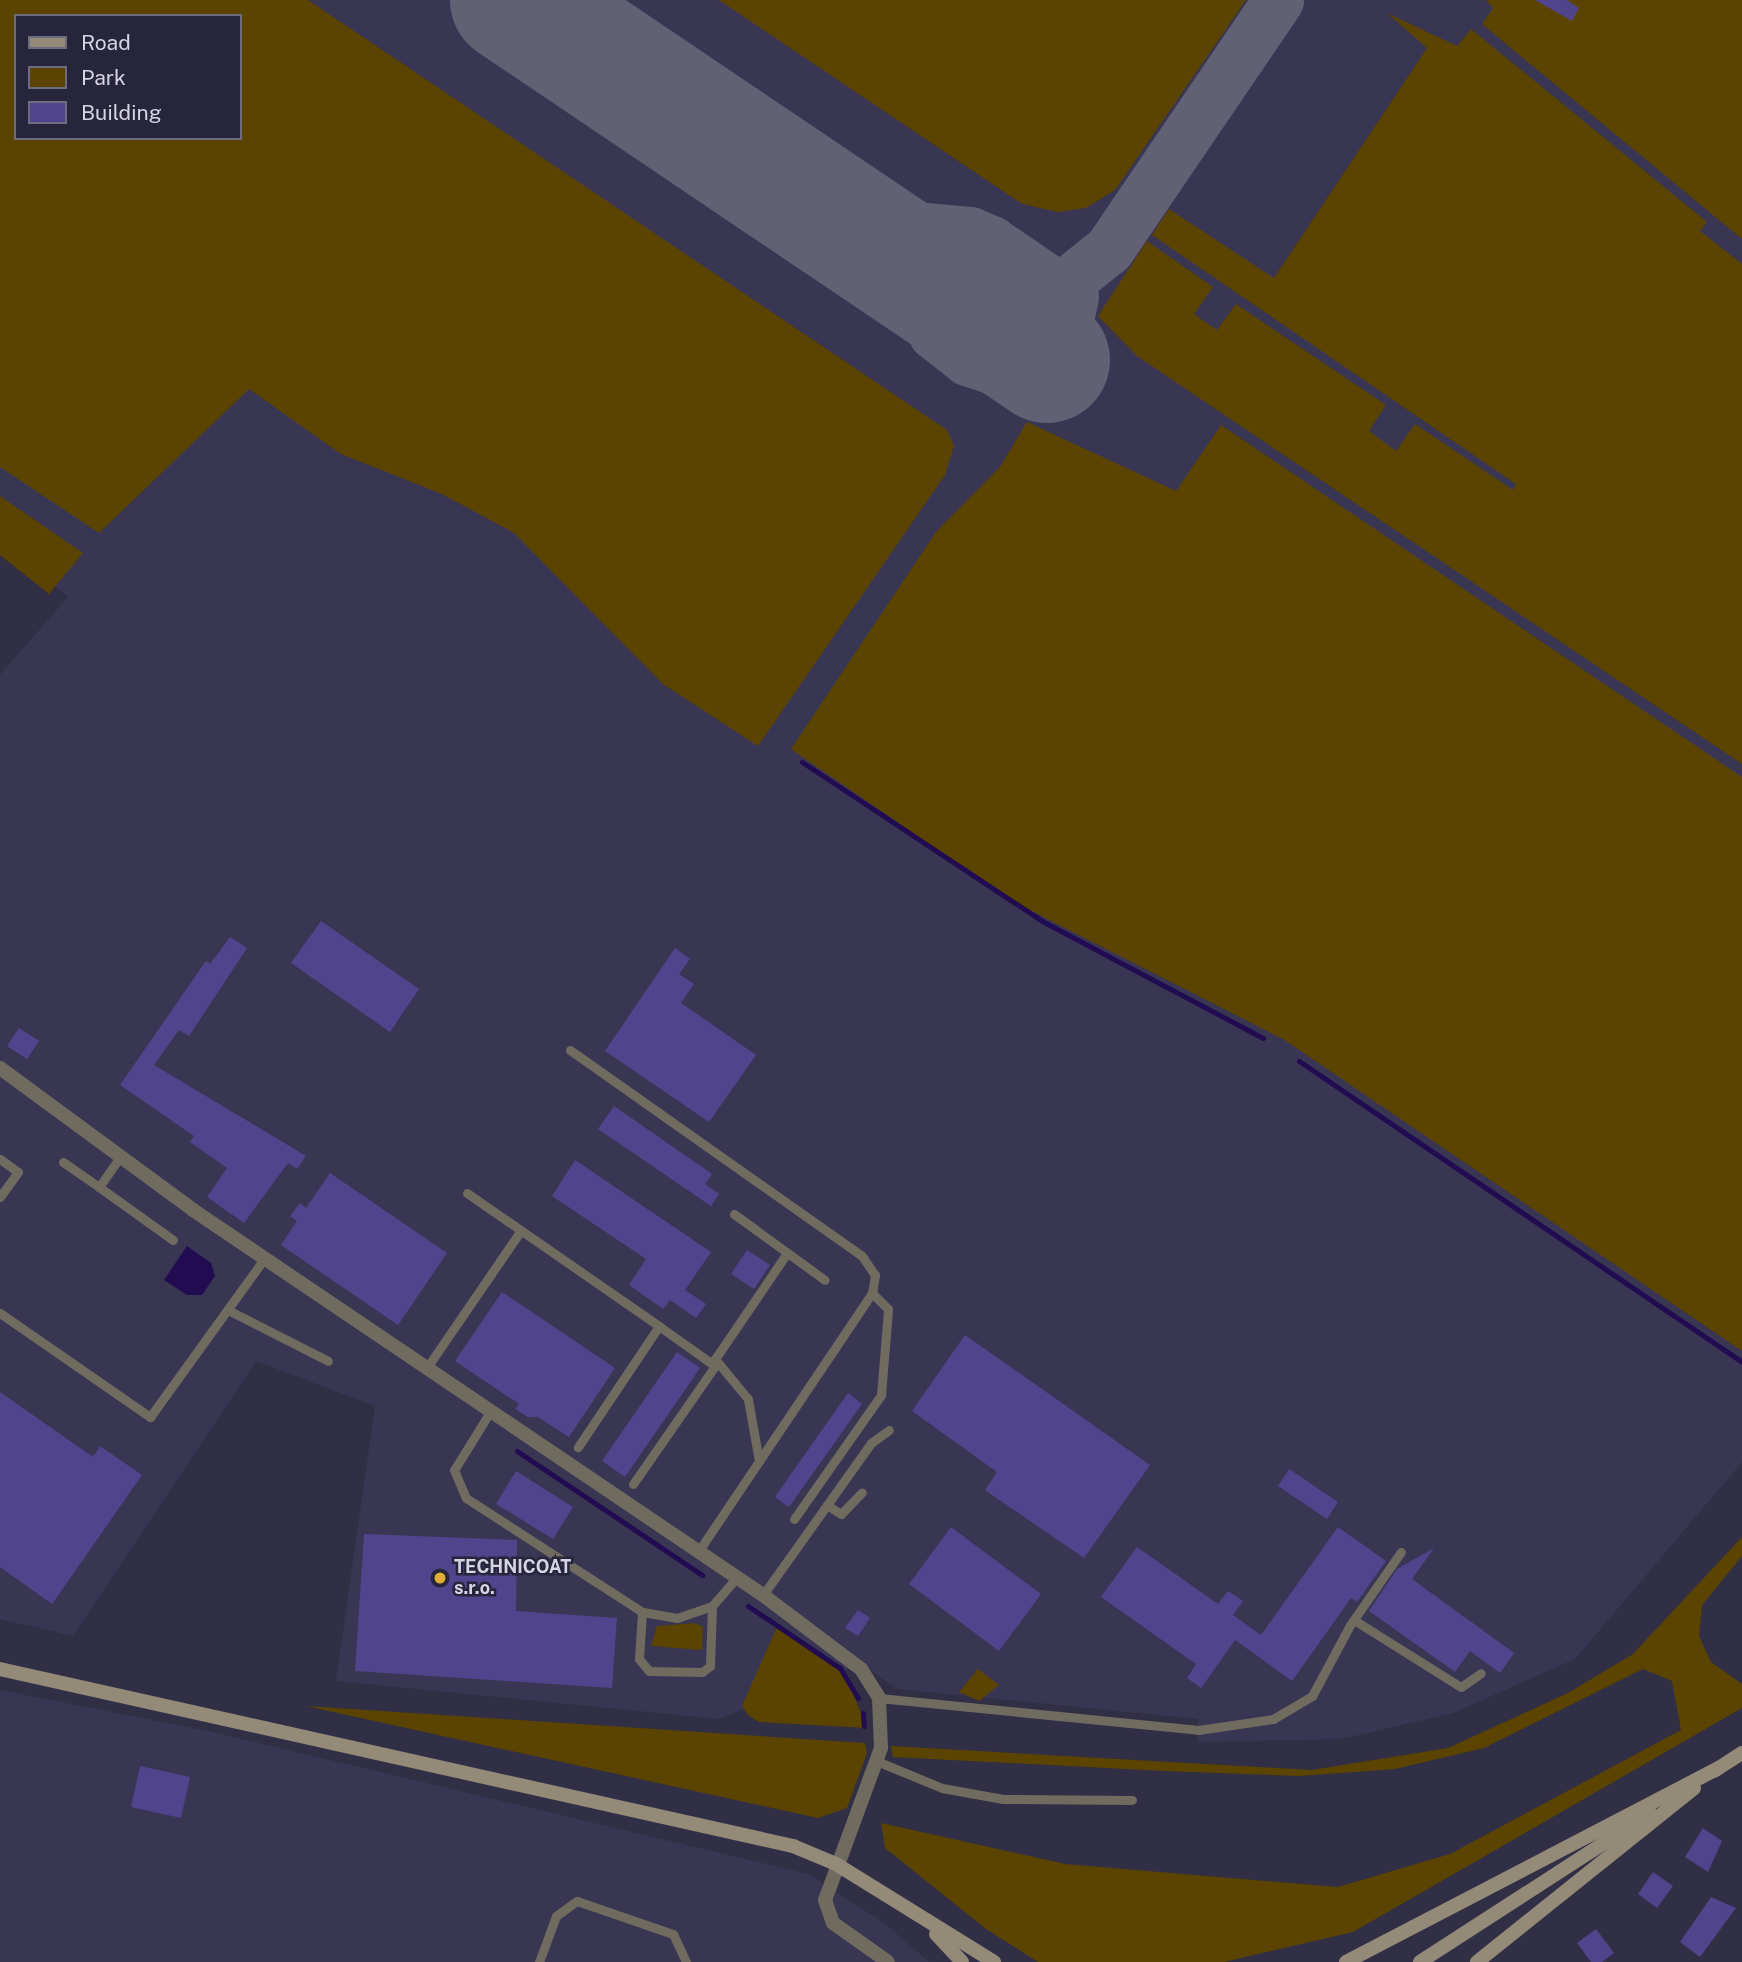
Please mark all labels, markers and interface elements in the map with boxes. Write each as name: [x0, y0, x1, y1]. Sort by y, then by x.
legend: [14, 14, 242, 140]
text: Road: [81, 30, 131, 55]
text: Park: [81, 65, 126, 90]
text: Building: [81, 100, 162, 125]
place label: TECHNICOAT s.r.o.: [454, 1557, 571, 1600]
marker: TECHNICOAT s.r.o.: [432, 1570, 448, 1586]

